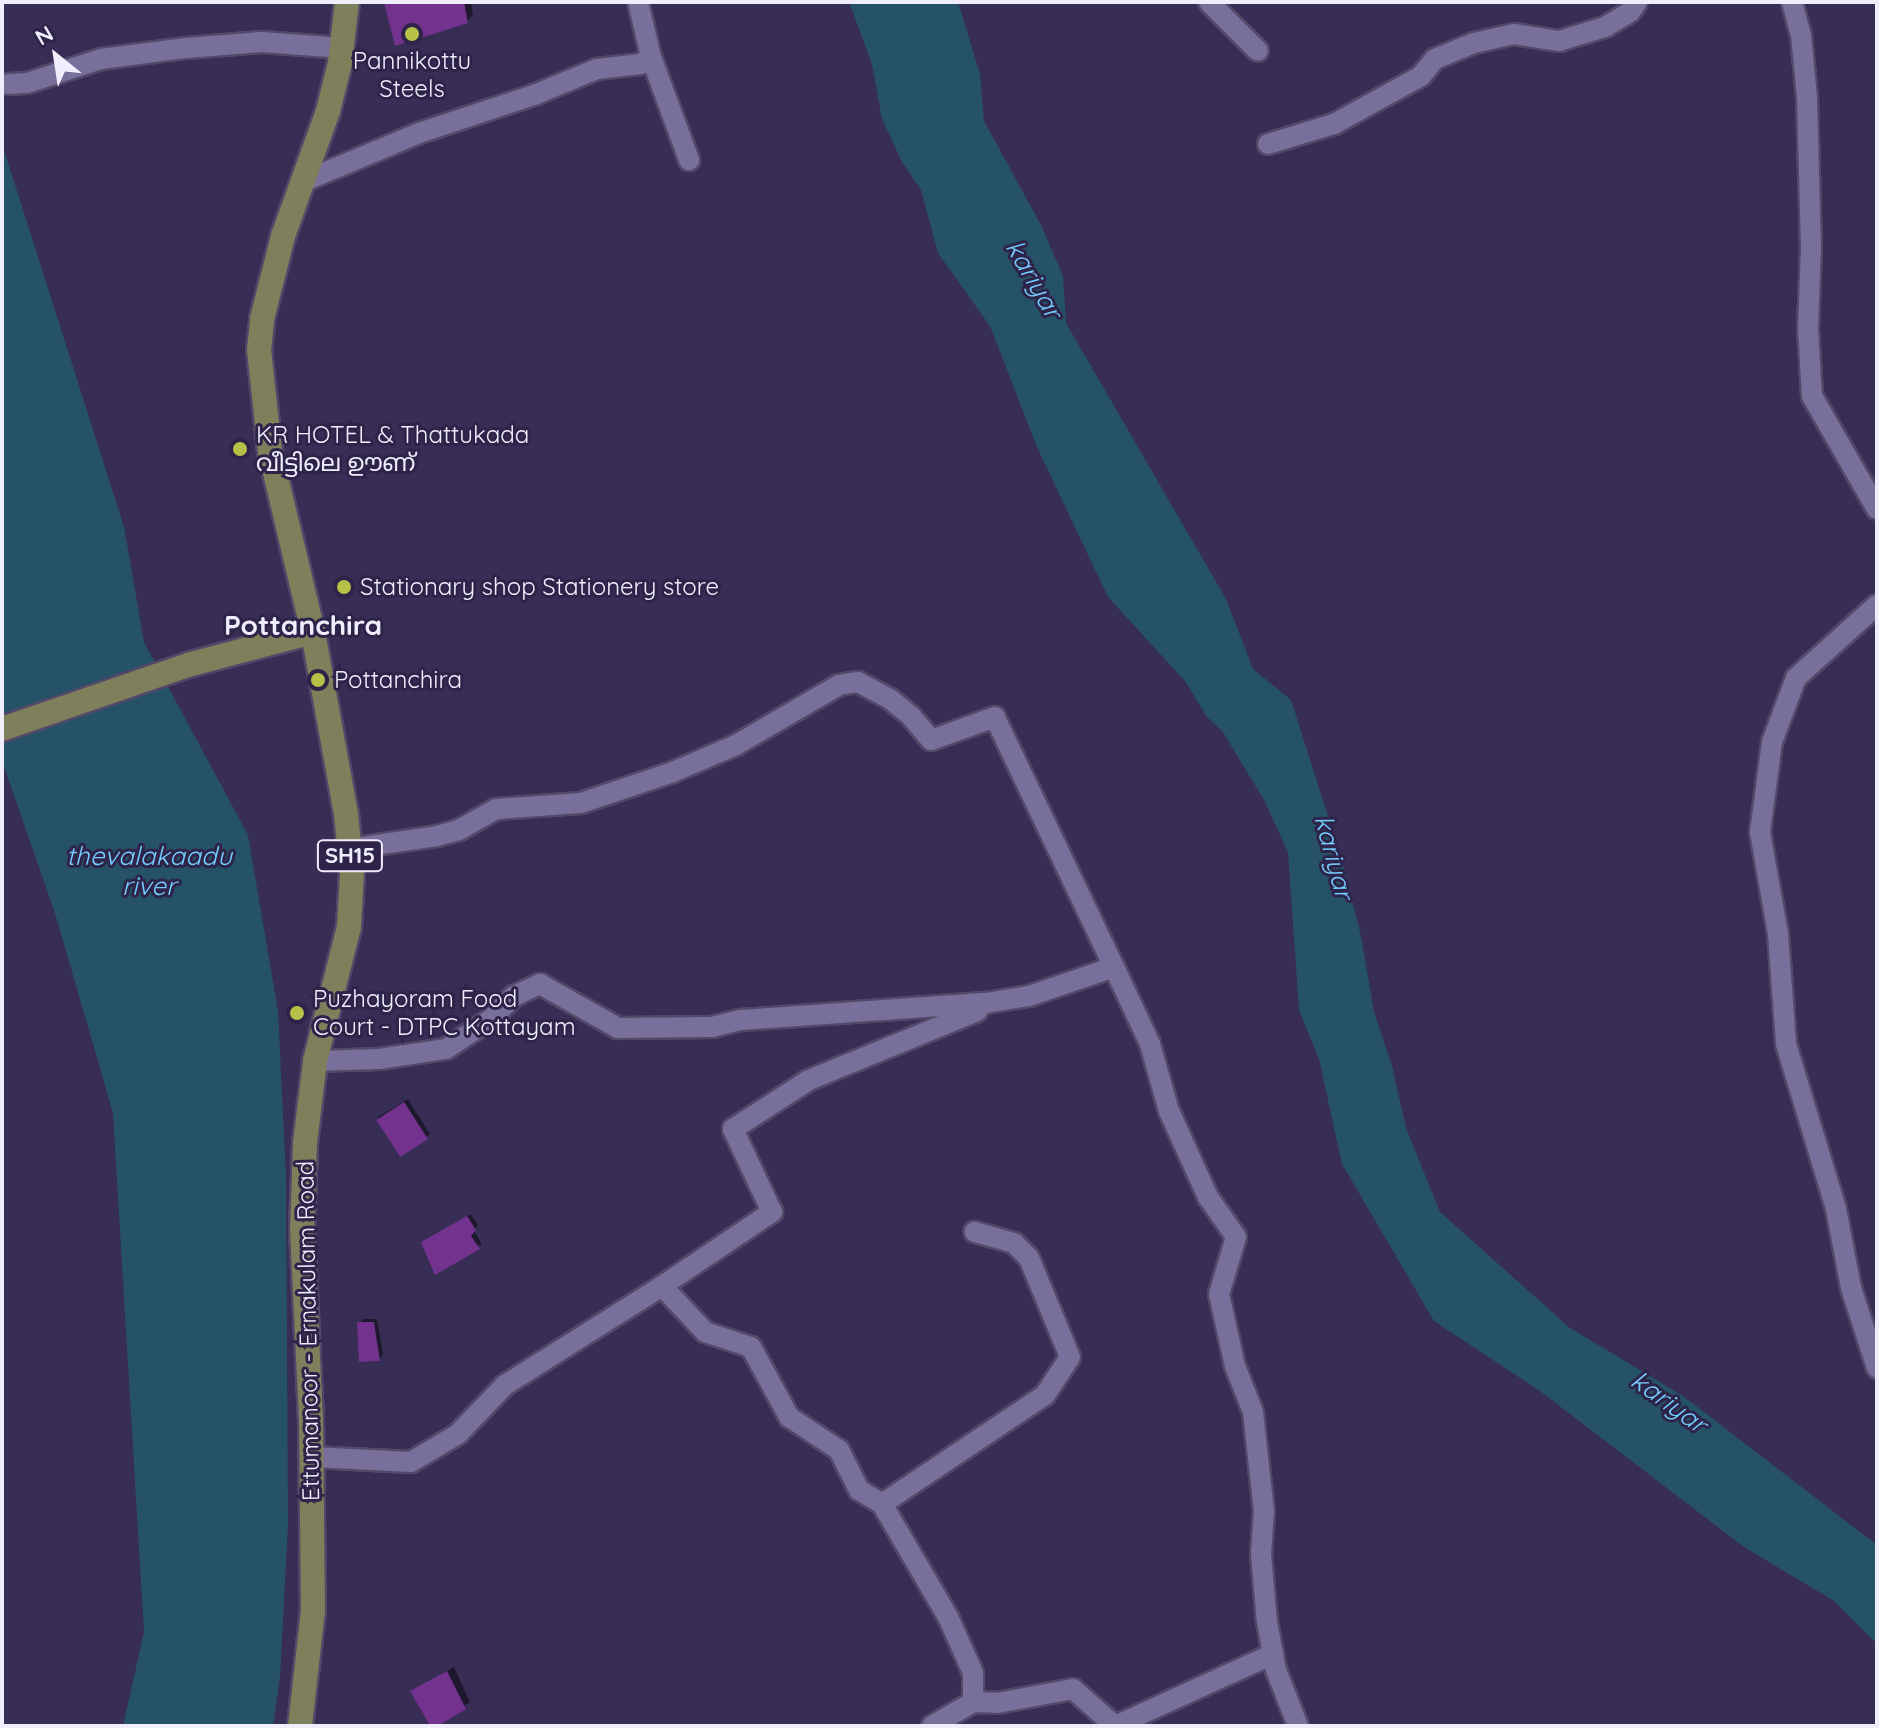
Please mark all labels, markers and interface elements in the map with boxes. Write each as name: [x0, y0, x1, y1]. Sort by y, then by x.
north arrow: [16, 16, 96, 96]
text: N: [30, 19, 58, 51]
marker: Pannikottu Steels: [403, 25, 421, 43]
place label: Pannikottu Steels: [353, 47, 471, 103]
water label: kariyar: [999, 234, 1069, 324]
place label: KR HOTEL & Thattukada വീട്ടിലെ ഊണ്: [256, 421, 529, 477]
marker: KR HOTEL & Thattukada വീട്ടിലെ ഊണ്: [231, 440, 249, 458]
place label: Stationary shop Stationery store: [360, 573, 719, 601]
marker: Stationary shop Stationery store: [335, 578, 353, 596]
district label: Pottanchira: [224, 608, 382, 642]
place label: Pottanchira: [334, 666, 462, 694]
marker: Pottanchira: [309, 671, 327, 689]
water label: kariyar: [1308, 812, 1360, 902]
road number: SH15: [316, 838, 384, 874]
water label: thevalakaadu river: [66, 840, 232, 902]
place label: Puzhayoram Food Court - DTPC Kottayam: [313, 985, 576, 1041]
marker: Puzhayoram Food Court - DTPC Kottayam: [288, 1004, 306, 1022]
street label: Ettumanoor - Ernakulam Road: [291, 1161, 325, 1501]
water label: kariyar: [1625, 1364, 1713, 1440]

